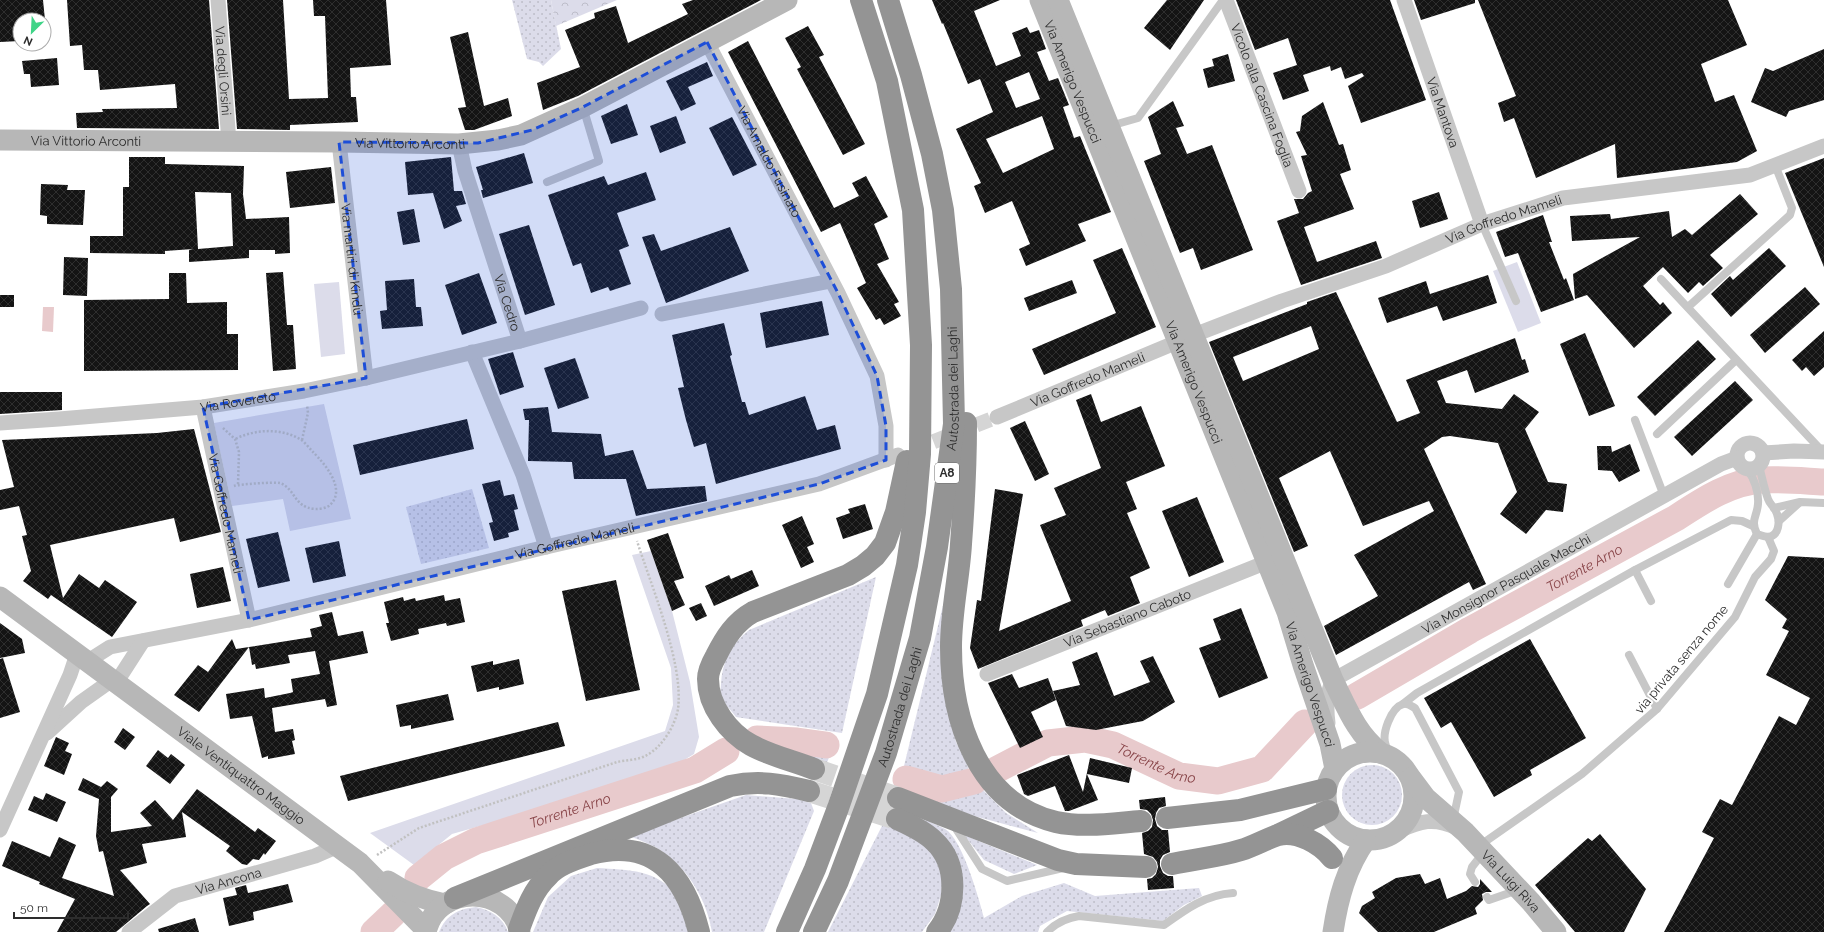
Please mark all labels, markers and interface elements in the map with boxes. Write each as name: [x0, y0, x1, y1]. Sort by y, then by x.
north arrow: [12, 12, 52, 52]
street label: Via Amerigo Vespucci: [1041, 18, 1104, 145]
street label: Vicolo alla Cascina Foglia: [1228, 22, 1296, 169]
street label: Via degli Orsini: [212, 26, 234, 116]
text: N: [22, 33, 35, 48]
street label: Via Mantova: [1423, 75, 1462, 150]
street label: Via Arnaldo Fusinato: [734, 104, 804, 220]
street label: Via Vittorio Arconti: [31, 133, 141, 149]
street label: Via Vittorio Arconti: [355, 135, 466, 152]
street label: Via Goffredo Mameli: [1444, 192, 1564, 247]
street label: Via martiri di Kindù: [338, 203, 366, 316]
street label: Via Cedro: [491, 272, 523, 333]
street label: Via Amerigo Vespucci: [1162, 319, 1225, 446]
street label: Autostrada dei Laghi: [943, 326, 962, 452]
street label: Via Goffredo Mameli: [1028, 349, 1147, 410]
street label: Via Rovereto: [199, 389, 277, 415]
street label: Via Goffredo Mameli: [205, 452, 246, 575]
road number: A8: [935, 463, 959, 483]
street label: Via Goffredo Mameli: [514, 520, 636, 562]
street label: Via Monsignor Pasquale Macchi: [1419, 531, 1593, 637]
water label: Torrente Arno: [1544, 541, 1625, 595]
street label: Via Sebastiano Caboto: [1062, 586, 1193, 651]
street label: via privata senza nome: [1632, 602, 1731, 717]
street label: Via Amerigo Vespucci: [1282, 620, 1337, 748]
street label: Autostrada dei Laghi: [874, 645, 925, 769]
street label: Viale Ventiquattro Maggio: [174, 724, 308, 828]
water label: Torrente Arno: [1115, 740, 1197, 786]
water label: Torrente Arno: [527, 790, 613, 831]
street label: Via Luigi Riva: [1478, 847, 1543, 915]
street label: Via Ancona: [194, 865, 263, 898]
scale bar: [14, 894, 128, 920]
text: 50 m: [20, 901, 48, 915]

